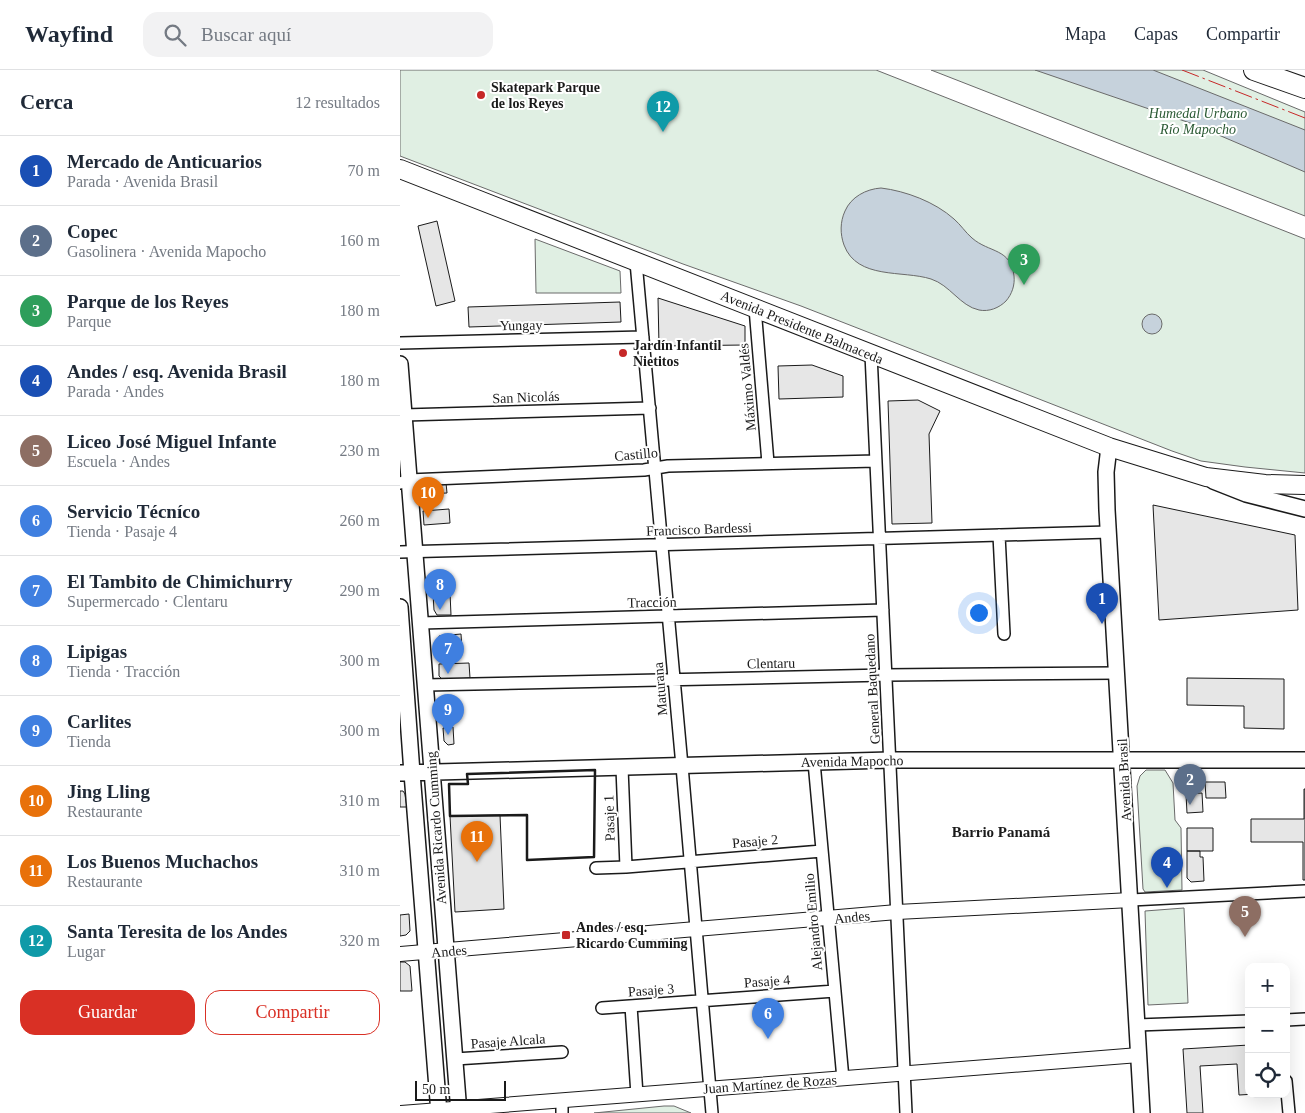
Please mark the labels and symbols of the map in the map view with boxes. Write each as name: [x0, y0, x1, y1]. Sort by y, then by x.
place label: Skatepark Parque de los Reyes: [491, 80, 600, 111]
marker: Skatepark Parque de los Reyes: [475, 89, 487, 101]
pin: 12: [647, 91, 679, 132]
park label: Humedal Urbano Río Mapocho: [1148, 106, 1247, 137]
pin: 3: [1008, 244, 1040, 285]
street label: Avenida Presidente Balmaceda: [718, 288, 886, 367]
street label: Yungay: [499, 318, 543, 333]
place label: Jardín Infantil Nietitos: [633, 338, 721, 369]
street label: Máximo Valdés: [736, 342, 759, 431]
marker: Jardín Infantil Nietitos: [617, 347, 629, 359]
street label: San Nicolás: [492, 389, 560, 406]
street label: Castillo: [614, 445, 658, 464]
pin: 10: [412, 477, 444, 518]
street label: Francisco Bardessi: [646, 520, 752, 539]
pin: 8: [424, 569, 456, 610]
pin: 1: [1086, 583, 1118, 624]
street label: Tracción: [627, 595, 677, 610]
your location: [966, 600, 992, 626]
pin: 7: [432, 633, 464, 674]
street label: General Baquedano: [862, 633, 883, 745]
street label: Clentaru: [747, 656, 795, 671]
street label: Maturana: [651, 661, 670, 716]
pin: 9: [432, 694, 464, 735]
street label: Avenida Brasil: [1115, 738, 1134, 822]
street label: Avenida Ricardo Cumming: [424, 751, 449, 905]
street label: Avenida Mapocho: [801, 753, 904, 770]
pin: 2: [1174, 764, 1206, 805]
street label: Pasaje 1: [601, 795, 618, 841]
pin: 11: [461, 821, 493, 862]
district label: Barrio Panamá: [952, 824, 1051, 840]
street label: Pasaje 2: [731, 832, 779, 851]
pin: 4: [1151, 847, 1183, 888]
street label: Alejandro Emilio: [802, 873, 825, 971]
pin: 5: [1229, 896, 1261, 937]
street label: Andes: [833, 908, 871, 927]
place label: Andes / esq. Ricardo Cumming: [576, 920, 688, 951]
marker: Andes / esq. Ricardo Cumming: [560, 929, 572, 941]
street label: Andes: [431, 942, 468, 961]
street label: Pasaje 4: [743, 972, 791, 991]
street label: Pasaje 3: [627, 981, 675, 1000]
pin: 6: [752, 998, 784, 1039]
street label: Pasaje Alcala: [470, 1031, 547, 1052]
street label: Juan Martínez de Rozas: [703, 1072, 837, 1097]
scale bar: [415, 1078, 506, 1101]

